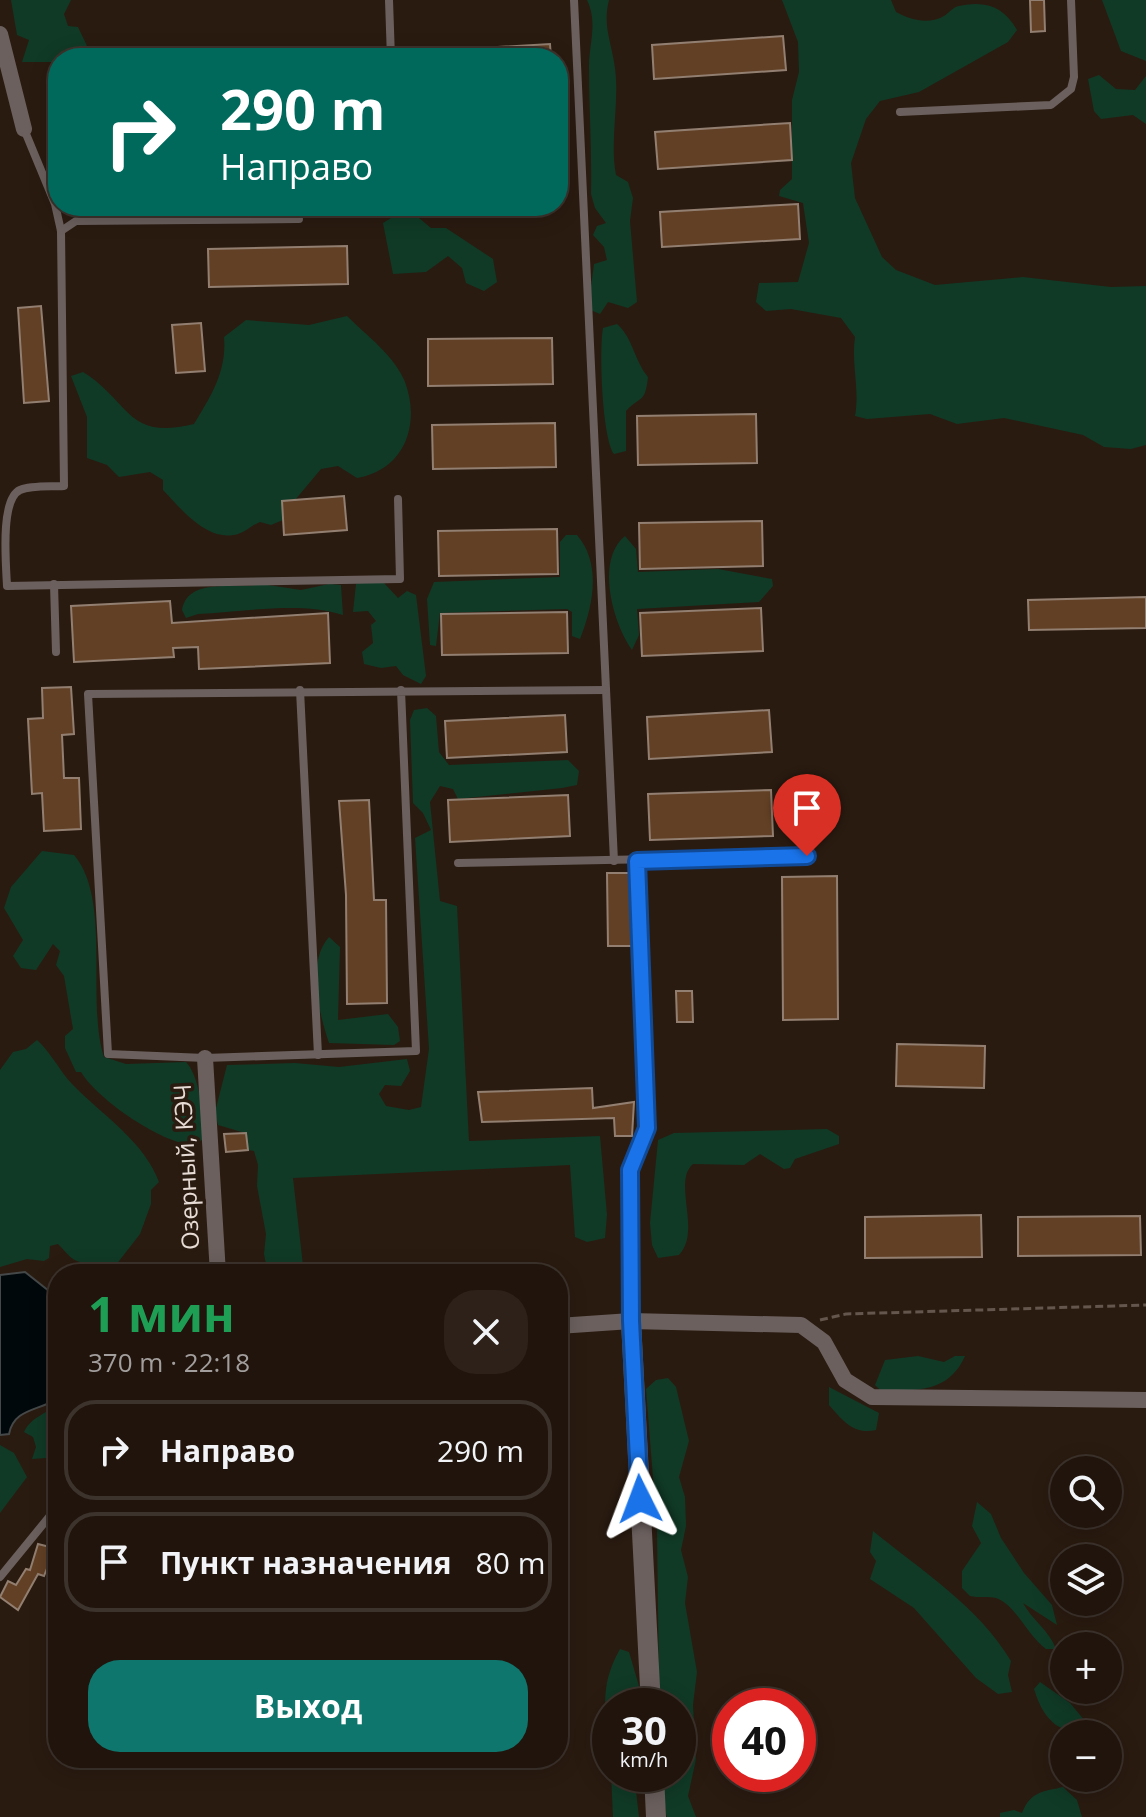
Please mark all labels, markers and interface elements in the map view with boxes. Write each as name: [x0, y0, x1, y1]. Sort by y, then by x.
text: 290 m: [220, 70, 386, 146]
icon: right: [88, 80, 192, 184]
text: Направо: [220, 142, 373, 191]
pin: [773, 774, 841, 856]
icon: arrive: [785, 786, 829, 830]
street label: Озерный, КЭЧ: [165, 1083, 206, 1251]
text: 1 мин: [88, 1281, 235, 1346]
button: close: [444, 1290, 528, 1374]
text: 370 m · 22:18: [88, 1344, 250, 1380]
icon: right: [92, 1428, 136, 1472]
text: Направо: [160, 1430, 295, 1471]
text: 290 m: [437, 1430, 524, 1471]
map controls: [1050, 1456, 1122, 1792]
button: search: [1050, 1456, 1122, 1528]
position arrow: [598, 1457, 682, 1541]
icon: arrive: [92, 1540, 136, 1584]
text: Пункт назначения: [160, 1542, 452, 1583]
text: 80 m: [476, 1542, 545, 1583]
button: layers: [1050, 1544, 1122, 1616]
button: +: [1050, 1632, 1122, 1704]
button: Выход: [88, 1660, 528, 1752]
speed limit sign: 40: [712, 1688, 816, 1792]
text: 30: [621, 1702, 667, 1757]
button: −: [1050, 1720, 1122, 1792]
text: km/h: [620, 1746, 668, 1773]

